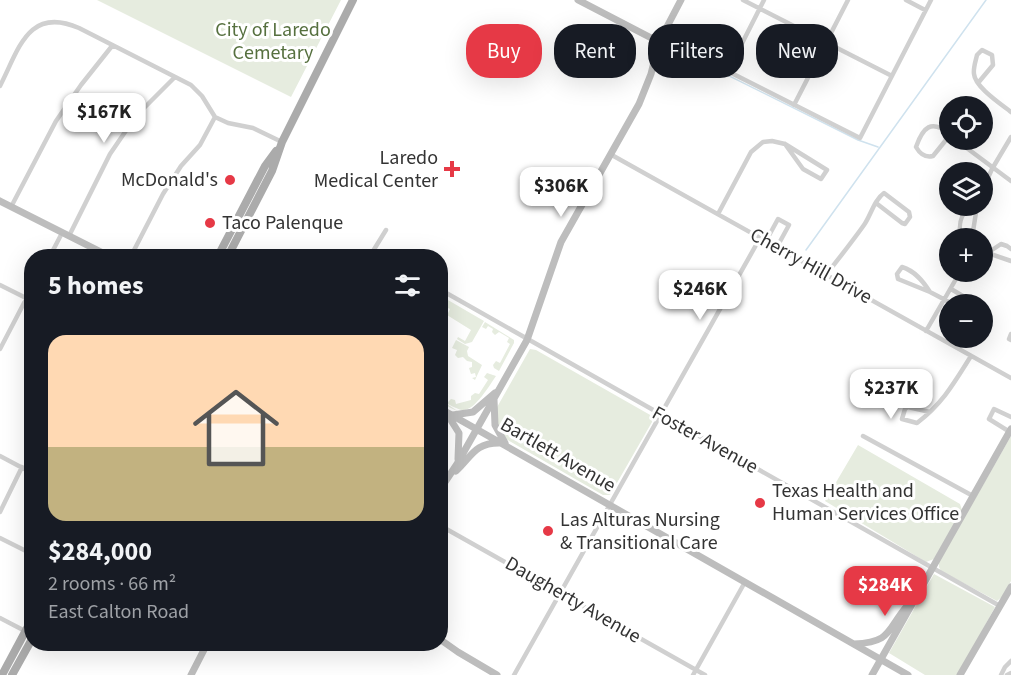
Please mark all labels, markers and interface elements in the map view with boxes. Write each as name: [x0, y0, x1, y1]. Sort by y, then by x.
park label: City of Laredo Cemetary: [215, 16, 331, 67]
chip: Buy: [466, 24, 542, 78]
chip: Rent: [554, 24, 636, 78]
chip: Filters: [648, 24, 744, 78]
chip: New: [756, 24, 838, 78]
pin: $167K: [62, 93, 146, 144]
map controls: [939, 96, 993, 348]
button: locate: [939, 96, 993, 150]
text: $167K: [77, 98, 131, 126]
place label: Laredo Medical Center: [314, 144, 438, 195]
marker: Laredo Medical Center: [443, 160, 461, 178]
button: layers: [939, 162, 993, 216]
place label: McDonald's: [121, 166, 218, 194]
pin: $306K: [519, 167, 603, 218]
text: $306K: [534, 172, 588, 200]
marker: McDonald's: [223, 173, 237, 187]
place label: Taco Palenque: [222, 209, 343, 237]
marker: Taco Palenque: [203, 216, 217, 230]
street label: Cherry Hill Drive: [745, 221, 877, 311]
button: +: [939, 228, 993, 282]
text: 5 homes: [48, 267, 143, 304]
icon: filters: [391, 269, 424, 302]
pin: $246K: [658, 270, 742, 321]
text: $246K: [673, 275, 727, 303]
button: −: [939, 294, 993, 348]
pin: $237K: [849, 369, 933, 420]
icon: home: [182, 374, 290, 482]
text: $237K: [864, 374, 918, 402]
street label: Foster Avenue: [647, 399, 763, 481]
street label: Bartlett Avenue: [495, 411, 621, 499]
place label: Texas Health and Human Services Office: [772, 477, 959, 528]
marker: Texas Health and Human Services Office: [753, 496, 767, 510]
place label: Las Alturas Nursing & Transitional Care: [560, 506, 720, 557]
marker: Las Alturas Nursing & Transitional Care: [541, 524, 555, 538]
text: $284,000: [48, 533, 152, 570]
street label: Daugherty Avenue: [500, 550, 646, 650]
pin: $284K: [843, 566, 927, 617]
text: 2 rooms · 66 m²: [48, 570, 176, 598]
text: $284K: [858, 571, 912, 599]
text: East Calton Road: [48, 598, 189, 626]

